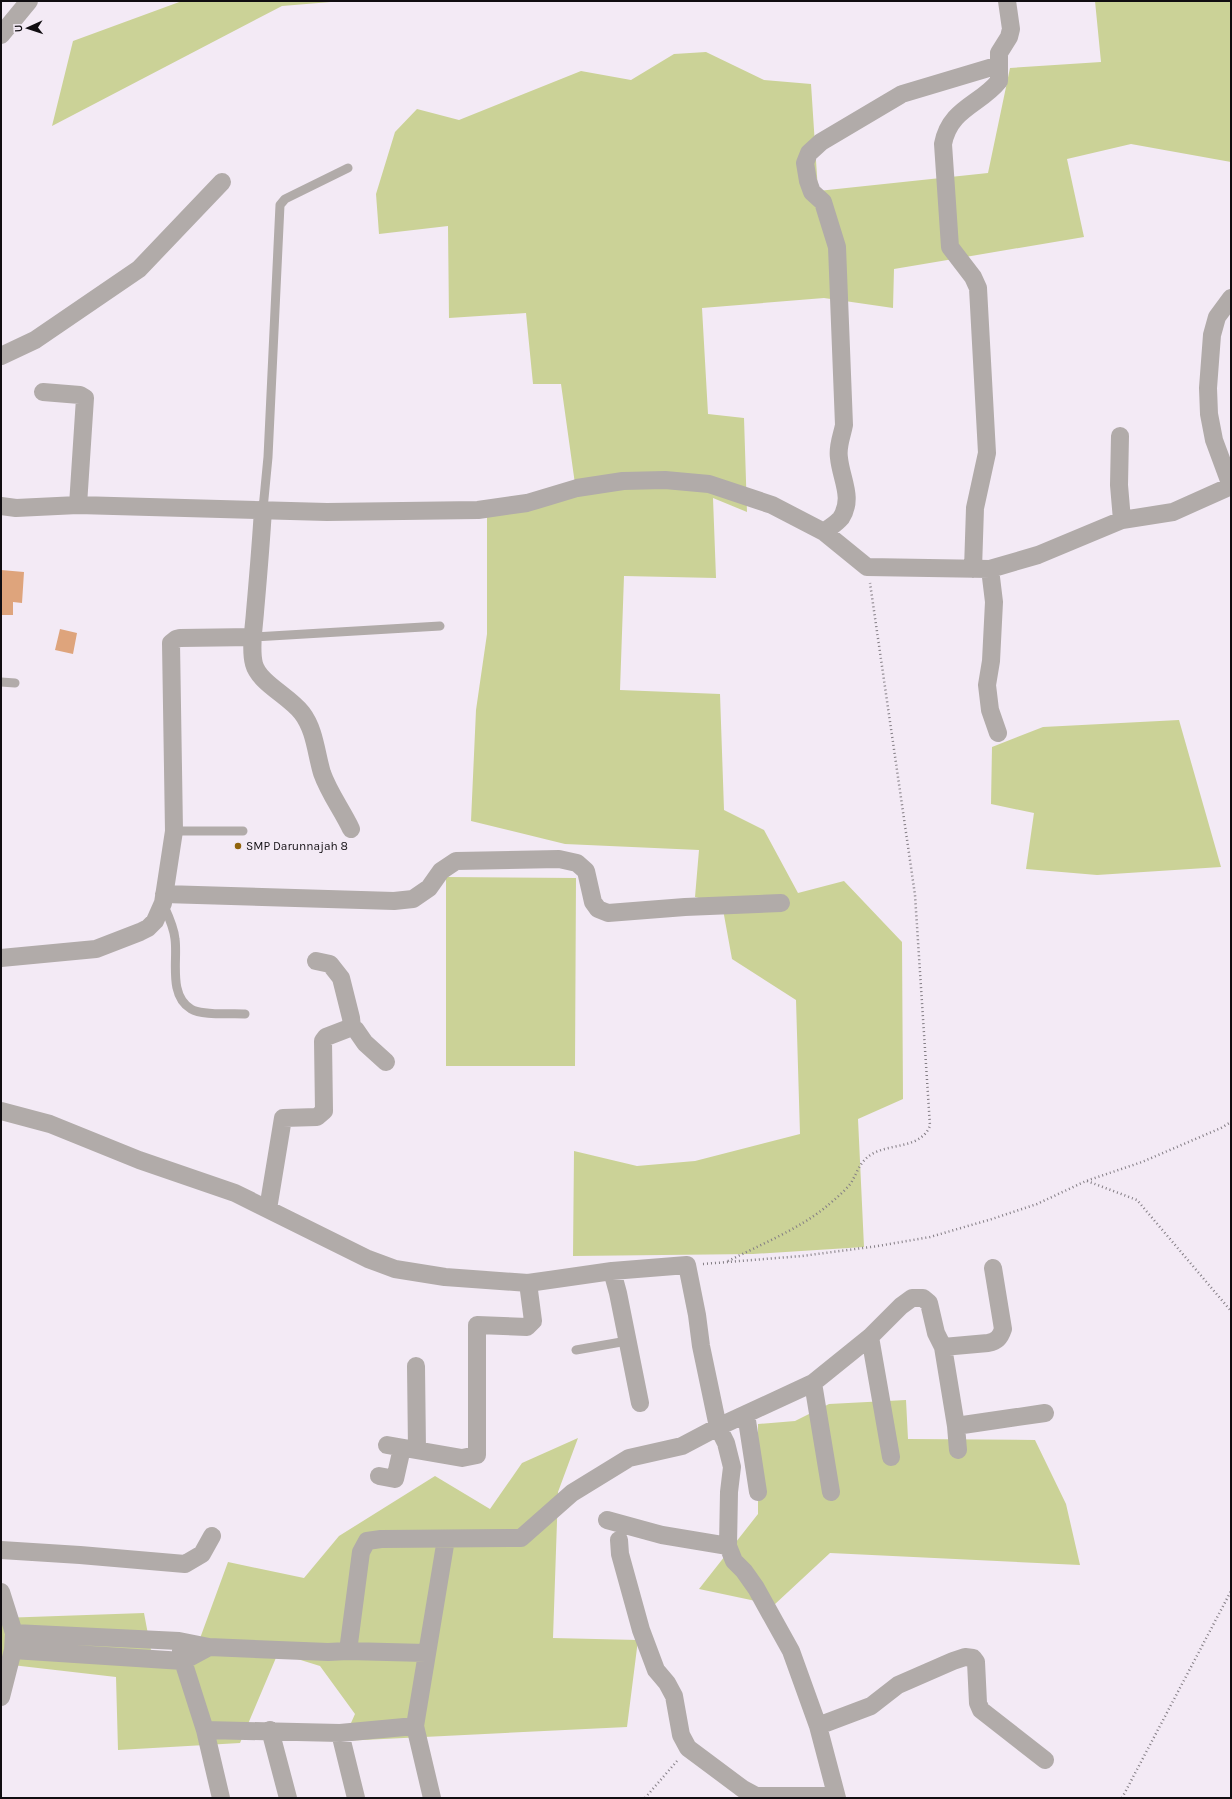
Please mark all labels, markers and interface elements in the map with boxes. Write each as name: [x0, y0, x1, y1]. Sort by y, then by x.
north arrow: [8, 8, 48, 48]
text: U: [12, 24, 25, 33]
place label: SMP Darunnajah 8: [246, 839, 348, 853]
marker: SMP Darunnajah 8: [233, 841, 243, 851]

